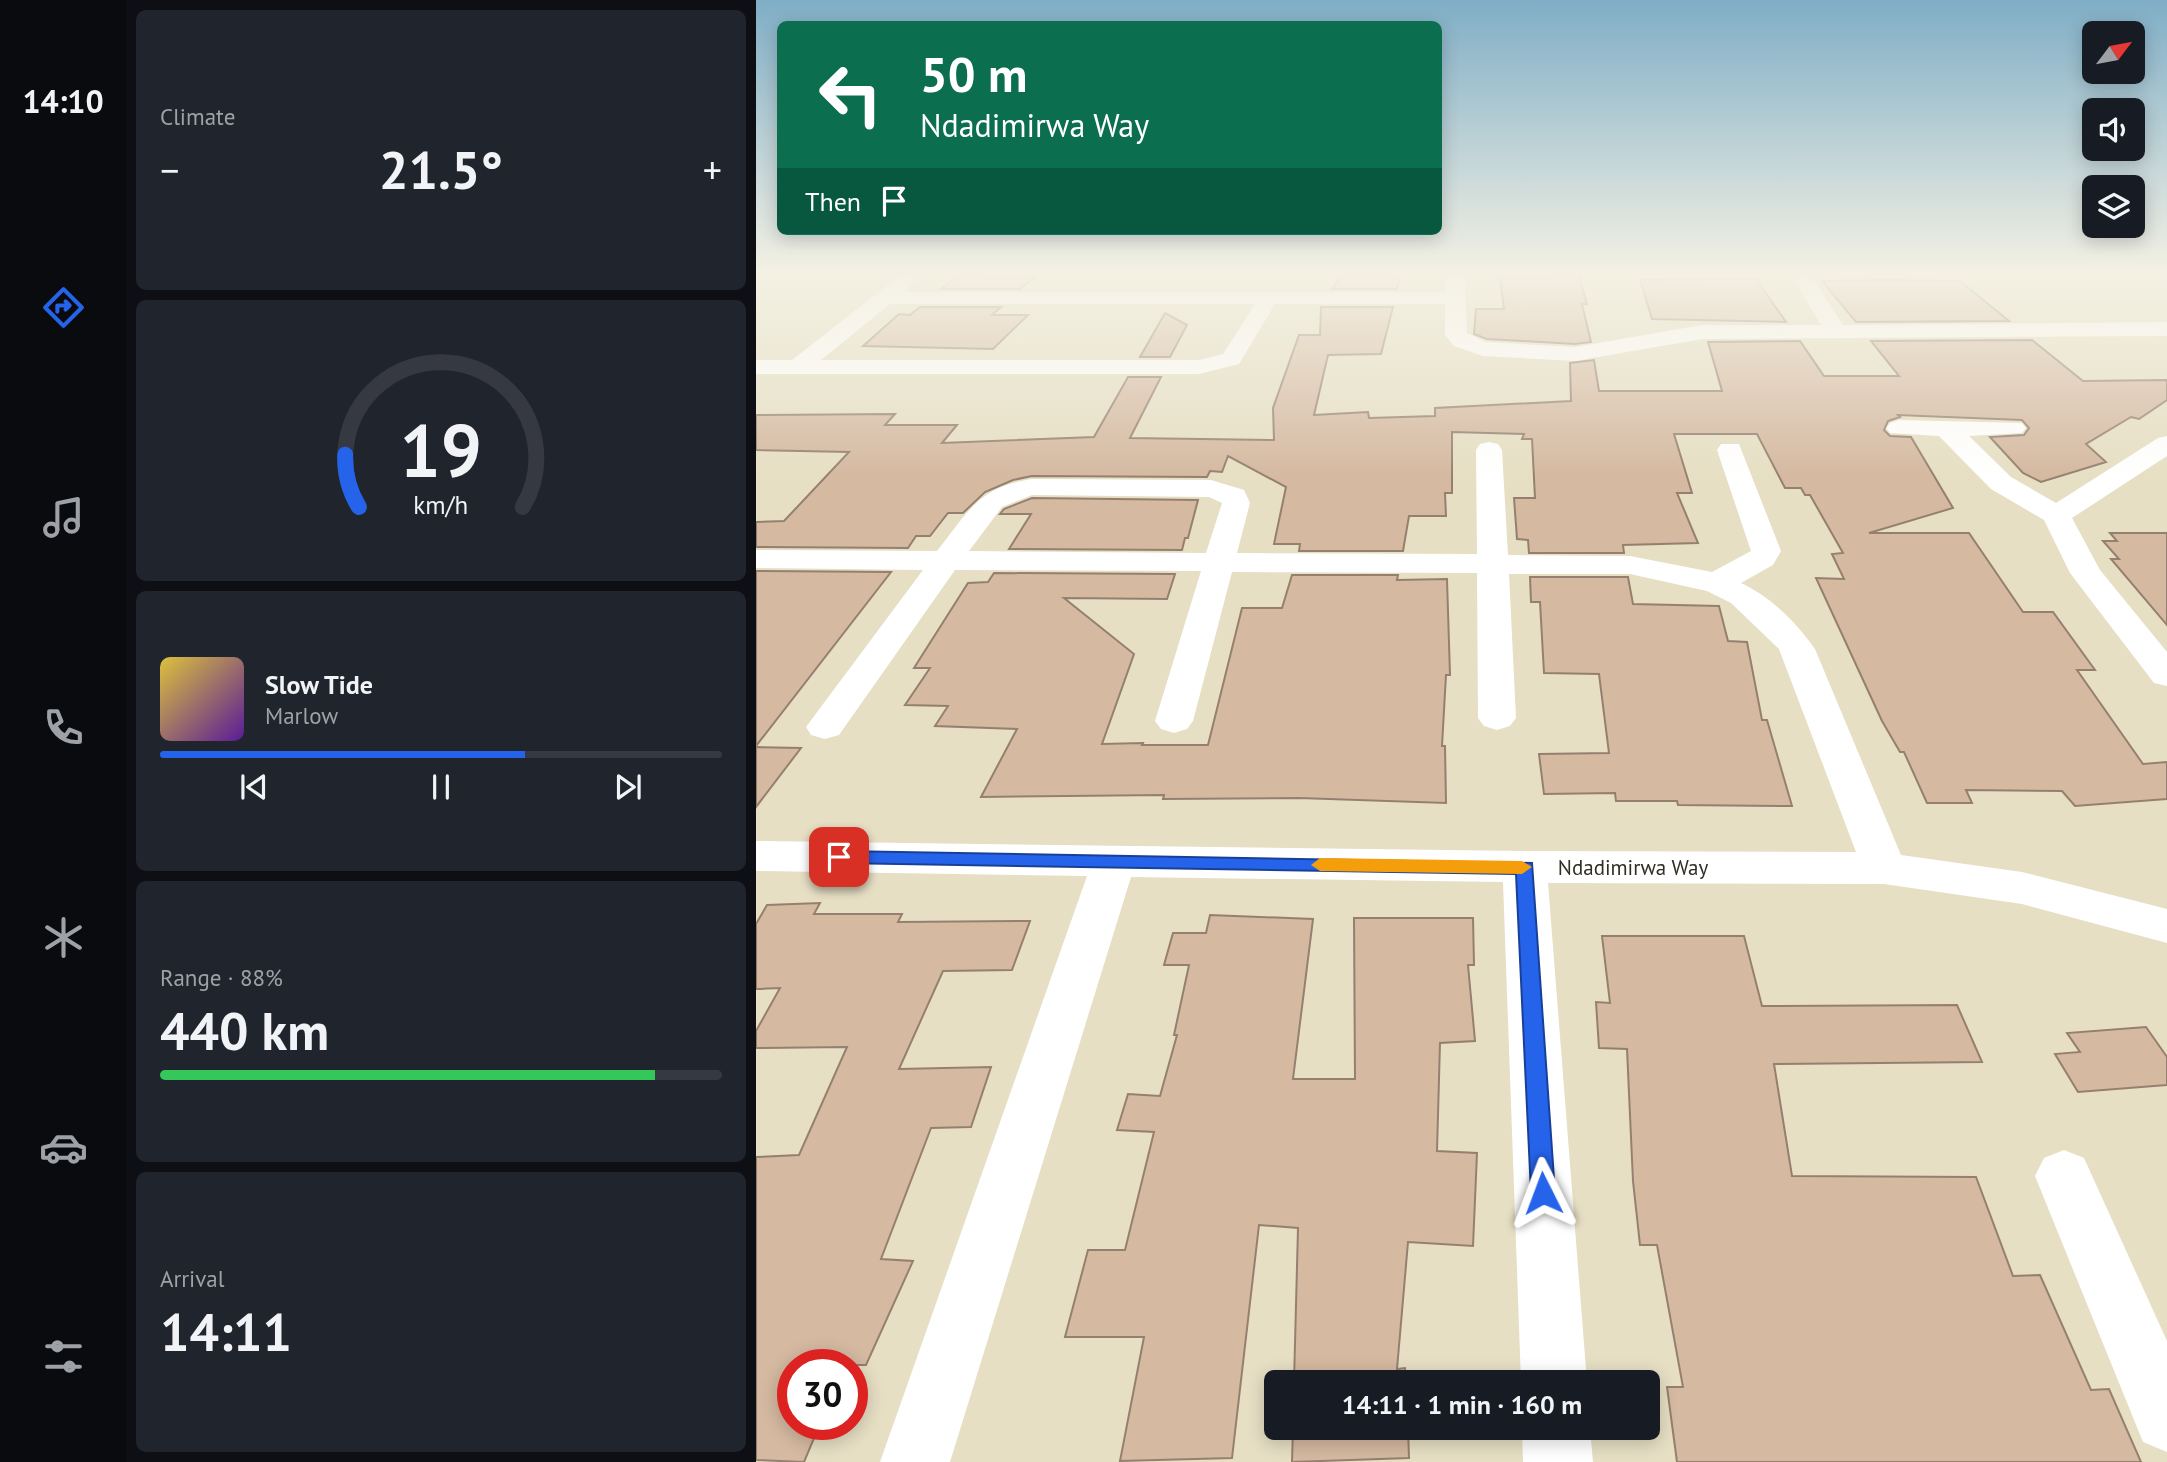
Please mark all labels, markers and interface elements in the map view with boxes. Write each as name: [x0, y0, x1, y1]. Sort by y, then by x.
north arrow: [2082, 21, 2146, 84]
map controls: [2082, 21, 2145, 238]
text: 50 m: [920, 42, 1027, 106]
icon: left: [805, 49, 896, 140]
text: 14:10: [22, 80, 104, 122]
button: sound: [2082, 98, 2145, 161]
text: Climate: [160, 102, 235, 131]
text: Ndadimirwa Way: [920, 104, 1149, 146]
text: 21.5°: [379, 136, 503, 203]
text: −: [160, 145, 179, 194]
text: +: [703, 145, 722, 194]
button: layers: [2082, 175, 2145, 238]
icon: arrive: [875, 182, 913, 220]
text: Then: [805, 185, 861, 218]
icon: directions: [39, 283, 88, 332]
text: 19: [400, 403, 482, 497]
text: km/h: [414, 488, 468, 520]
icon: music: [39, 493, 88, 542]
text: Slow Tide: [265, 668, 373, 701]
text: Marlow: [265, 701, 338, 730]
icon: phone: [39, 703, 88, 752]
icon: previous: [235, 768, 273, 806]
icon: pause: [422, 768, 460, 806]
icon: next: [609, 768, 647, 806]
pin: [809, 827, 869, 887]
icon: arrive: [820, 838, 858, 876]
street label: Ndadimirwa Way: [1558, 854, 1708, 881]
icon: climate: [39, 913, 88, 962]
text: Range · 88%: [160, 963, 283, 992]
text: 440 km: [160, 997, 329, 1064]
icon: car: [39, 1123, 88, 1172]
position arrow: [1506, 1156, 1580, 1230]
text: Arrival: [160, 1264, 224, 1293]
text: 14:11: [160, 1298, 292, 1365]
icon: filters: [39, 1332, 88, 1381]
speed limit sign: 30: [777, 1349, 868, 1440]
text: 14:11 · 1 min · 160 m: [1342, 1388, 1582, 1421]

